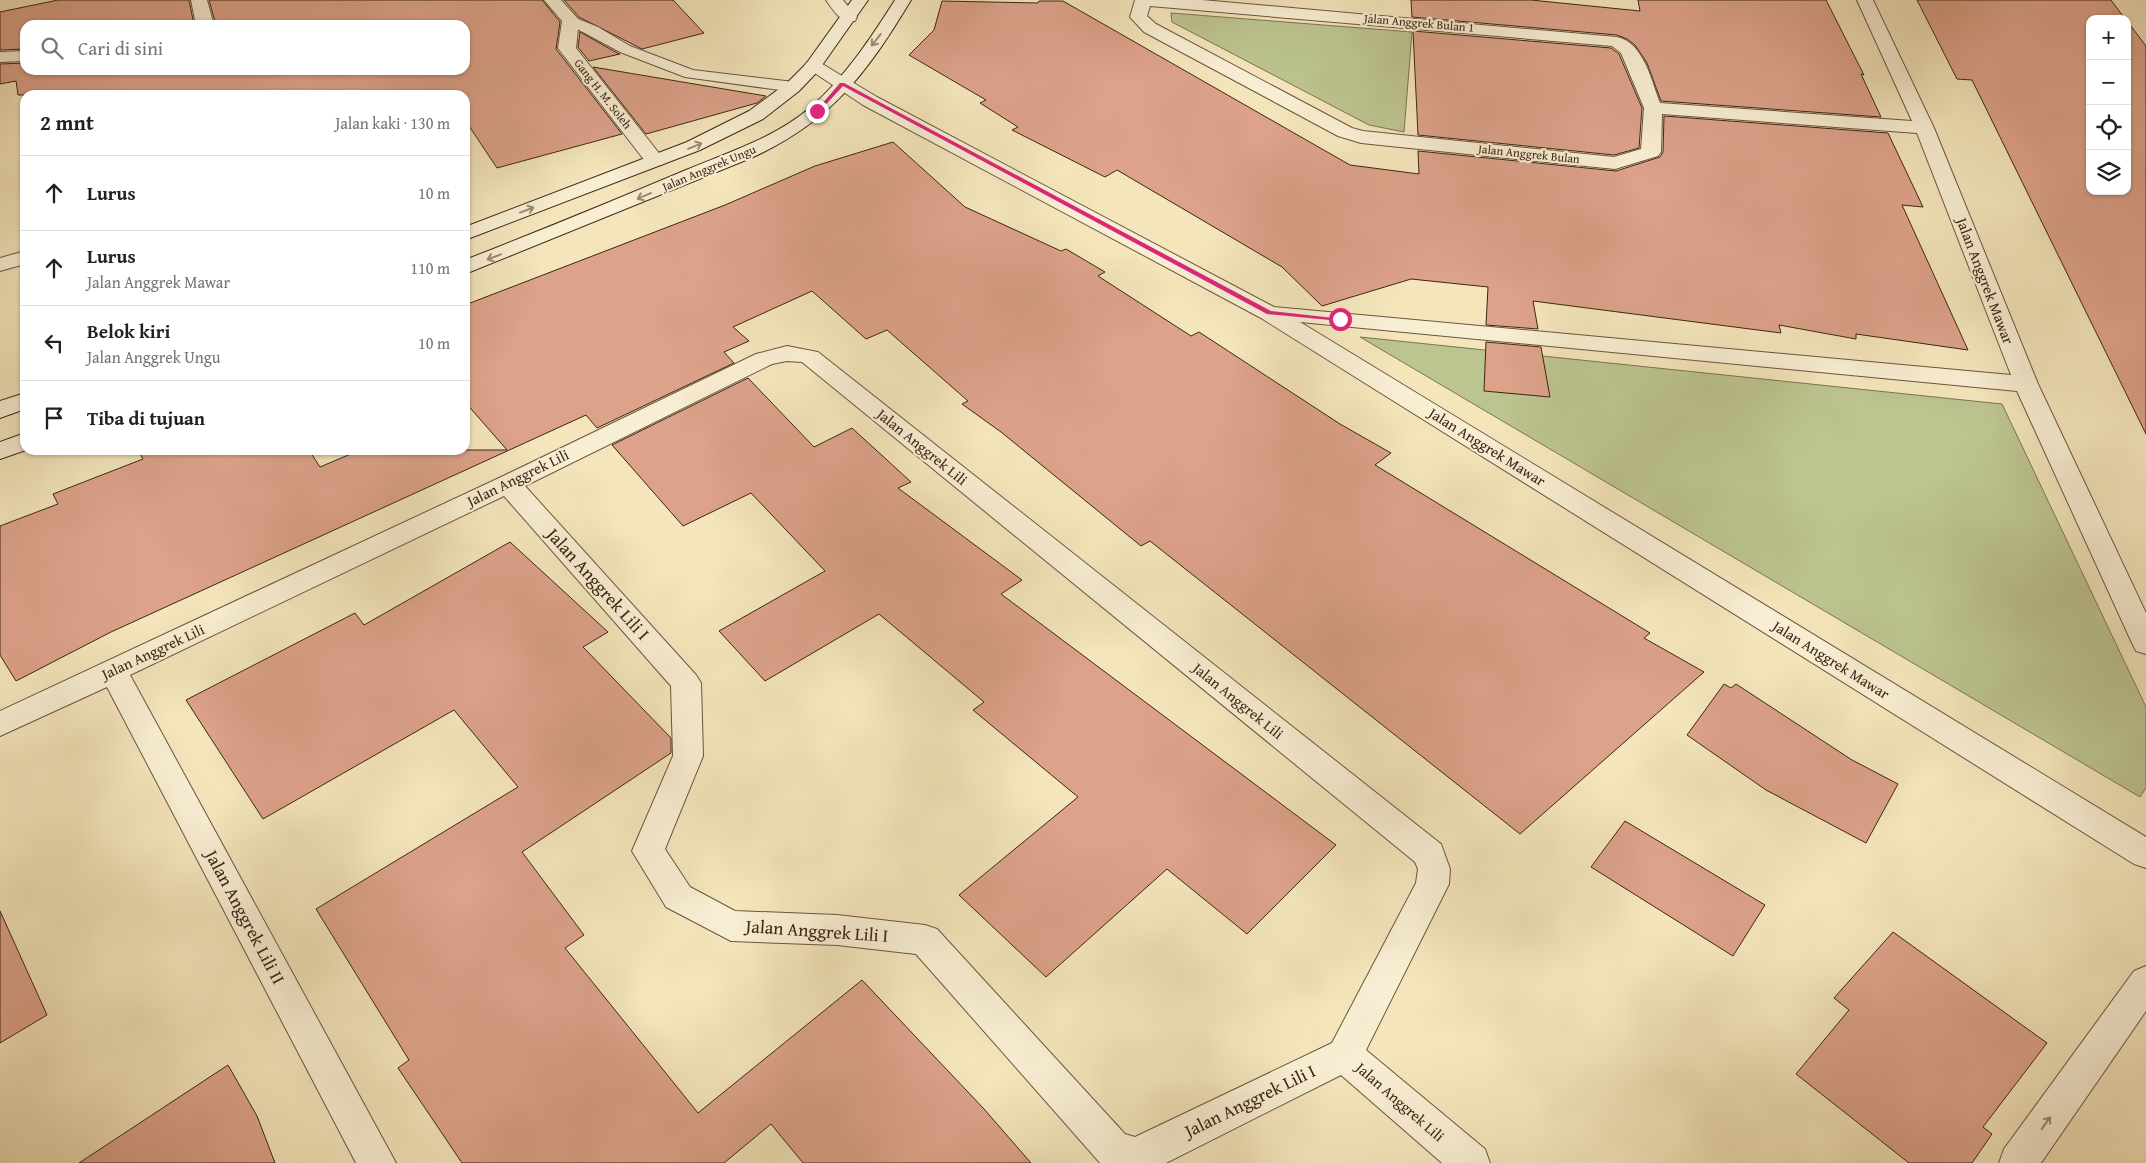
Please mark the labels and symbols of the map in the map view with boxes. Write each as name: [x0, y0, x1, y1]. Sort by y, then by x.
street label: Jalan Anggrek Bulan 1: [1361, 9, 1475, 36]
one-way arrow: [870, 33, 881, 46]
street label: Gang H. M. Soleh: [571, 55, 636, 133]
route end: [806, 100, 829, 123]
street label: Jalan Anggrek Ungu: [658, 140, 759, 196]
street label: Jalan Anggrek Bulan: [1475, 140, 1581, 167]
one-way arrow: [687, 141, 702, 150]
one-way arrow: [637, 191, 652, 201]
one-way arrow: [519, 205, 534, 214]
street label: Jalan Anggrek Mawar: [1951, 213, 2019, 347]
one-way arrow: [486, 253, 501, 262]
route start: [1329, 308, 1352, 331]
street label: Jalan Anggrek Mawar: [1423, 401, 1550, 491]
street label: Jalan Anggrek Lili: [871, 402, 972, 490]
street label: Jalan Anggrek Lili: [461, 444, 572, 512]
street label: Jalan Anggrek Lili I: [539, 520, 656, 646]
street label: Jalan Anggrek Mawar: [1767, 614, 1894, 704]
street label: Jalan Anggrek Lili: [96, 619, 208, 685]
street label: Jalan Anggrek Lili: [1187, 656, 1288, 744]
street label: Jalan Anggrek Lili II: [198, 843, 292, 989]
street label: Jalan Anggrek Lili I: [743, 912, 889, 949]
street label: Jalan Anggrek Lili: [1350, 1056, 1449, 1146]
street label: Jalan Anggrek Lili I: [1178, 1057, 1320, 1145]
one-way arrow: [2041, 1116, 2051, 1130]

